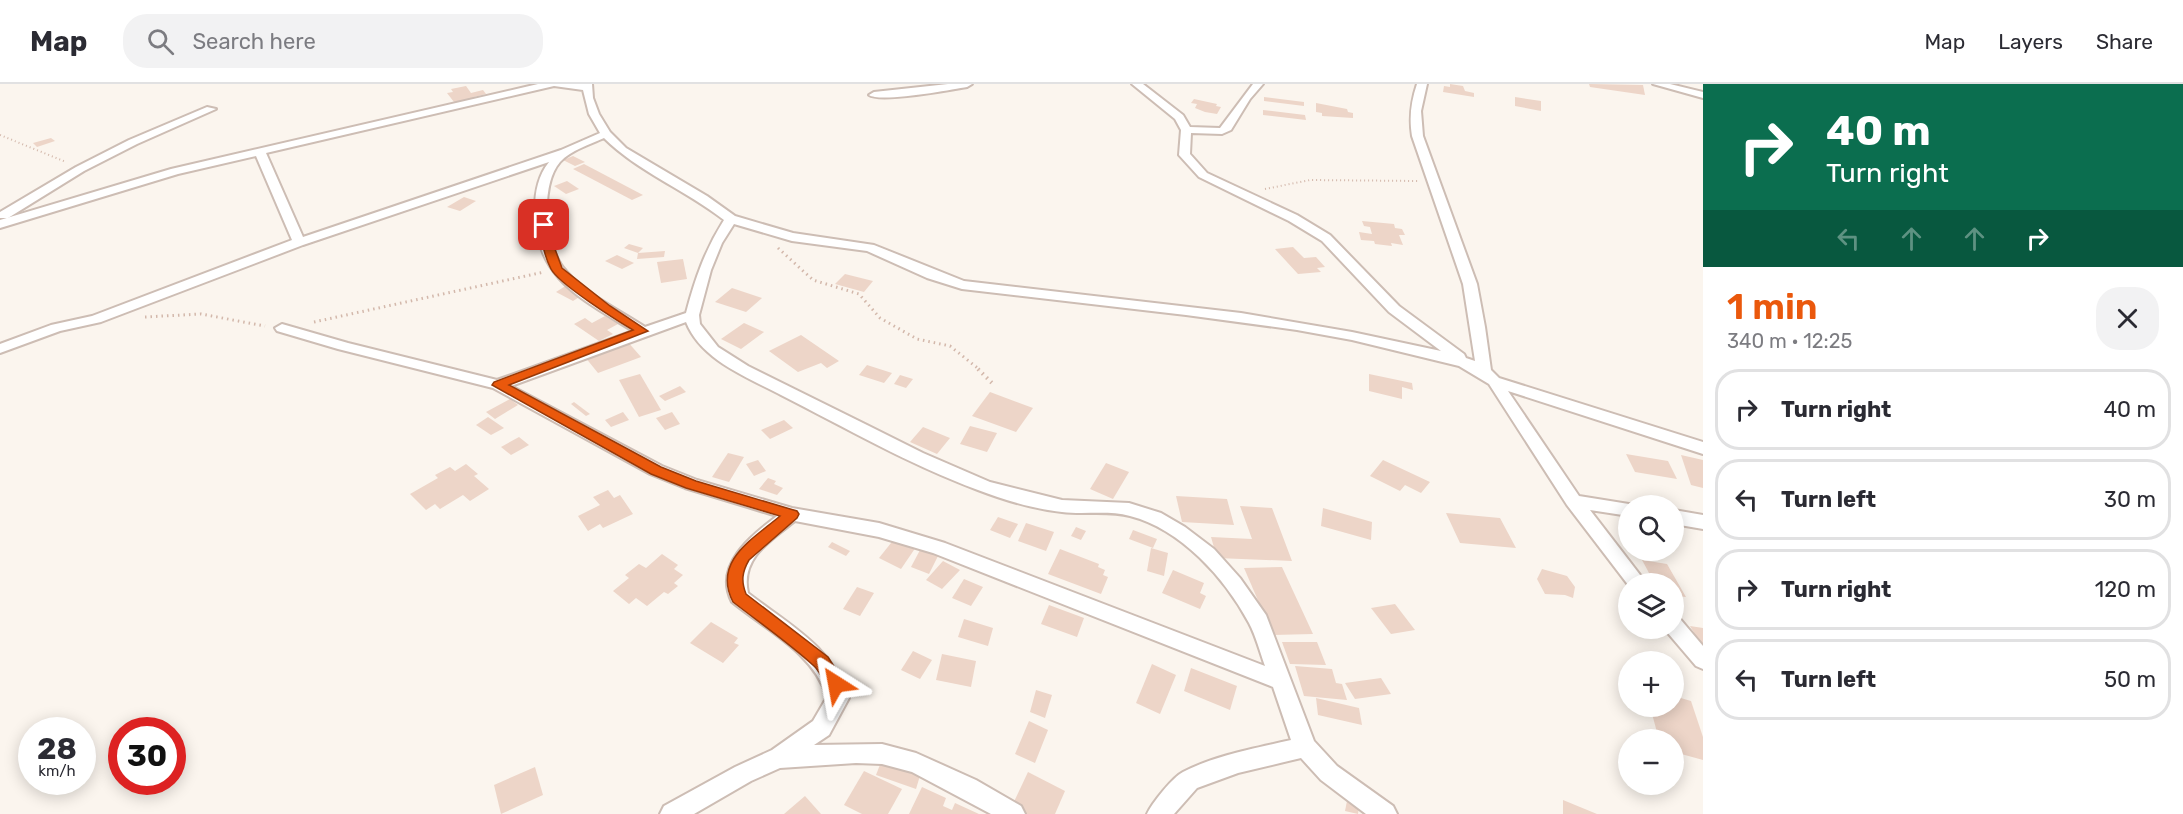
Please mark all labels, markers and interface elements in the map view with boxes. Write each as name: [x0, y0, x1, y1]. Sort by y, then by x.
search box: [123, 14, 543, 68]
text: Map: [30, 25, 87, 58]
icon: search: [144, 25, 177, 58]
text: Search here: [192, 28, 316, 55]
text: Map: [1924, 29, 1965, 54]
text: Layers: [1998, 29, 2063, 54]
text: Share: [2096, 29, 2153, 54]
text: 40 m: [1826, 106, 1931, 156]
icon: right: [1727, 108, 1805, 186]
text: Turn right: [1826, 157, 1949, 189]
pin: [518, 199, 569, 250]
icon: arrive: [527, 208, 560, 241]
icon: left: [1832, 222, 1865, 255]
icon: ahead: [1895, 222, 1928, 255]
icon: ahead: [1958, 222, 1991, 255]
icon: right: [2021, 222, 2054, 255]
text: 1 min: [1727, 285, 1818, 328]
button: close: [2096, 287, 2159, 350]
text: 340 m · 12:25: [1727, 329, 1852, 353]
icon: right: [1730, 393, 1763, 426]
text: Turn right: [1781, 396, 1891, 423]
text: 40 m: [2103, 396, 2156, 423]
icon: left: [1730, 483, 1763, 516]
text: Turn left: [1781, 486, 1876, 513]
text: 30 m: [2104, 486, 2156, 513]
map controls: [1618, 495, 1684, 795]
button: search: [1618, 495, 1684, 561]
button: layers: [1618, 573, 1684, 639]
icon: right: [1730, 573, 1763, 606]
text: Turn right: [1781, 576, 1891, 603]
text: 120 m: [2095, 576, 2156, 603]
button: +: [1618, 651, 1684, 717]
position arrow: [804, 652, 868, 716]
icon: left: [1730, 663, 1763, 696]
text: Turn left: [1781, 666, 1876, 693]
text: 50 m: [2104, 666, 2156, 693]
speed limit sign: 30: [108, 717, 186, 795]
button: −: [1618, 729, 1684, 795]
text: 28: [37, 731, 77, 767]
text: km/h: [38, 762, 76, 780]

